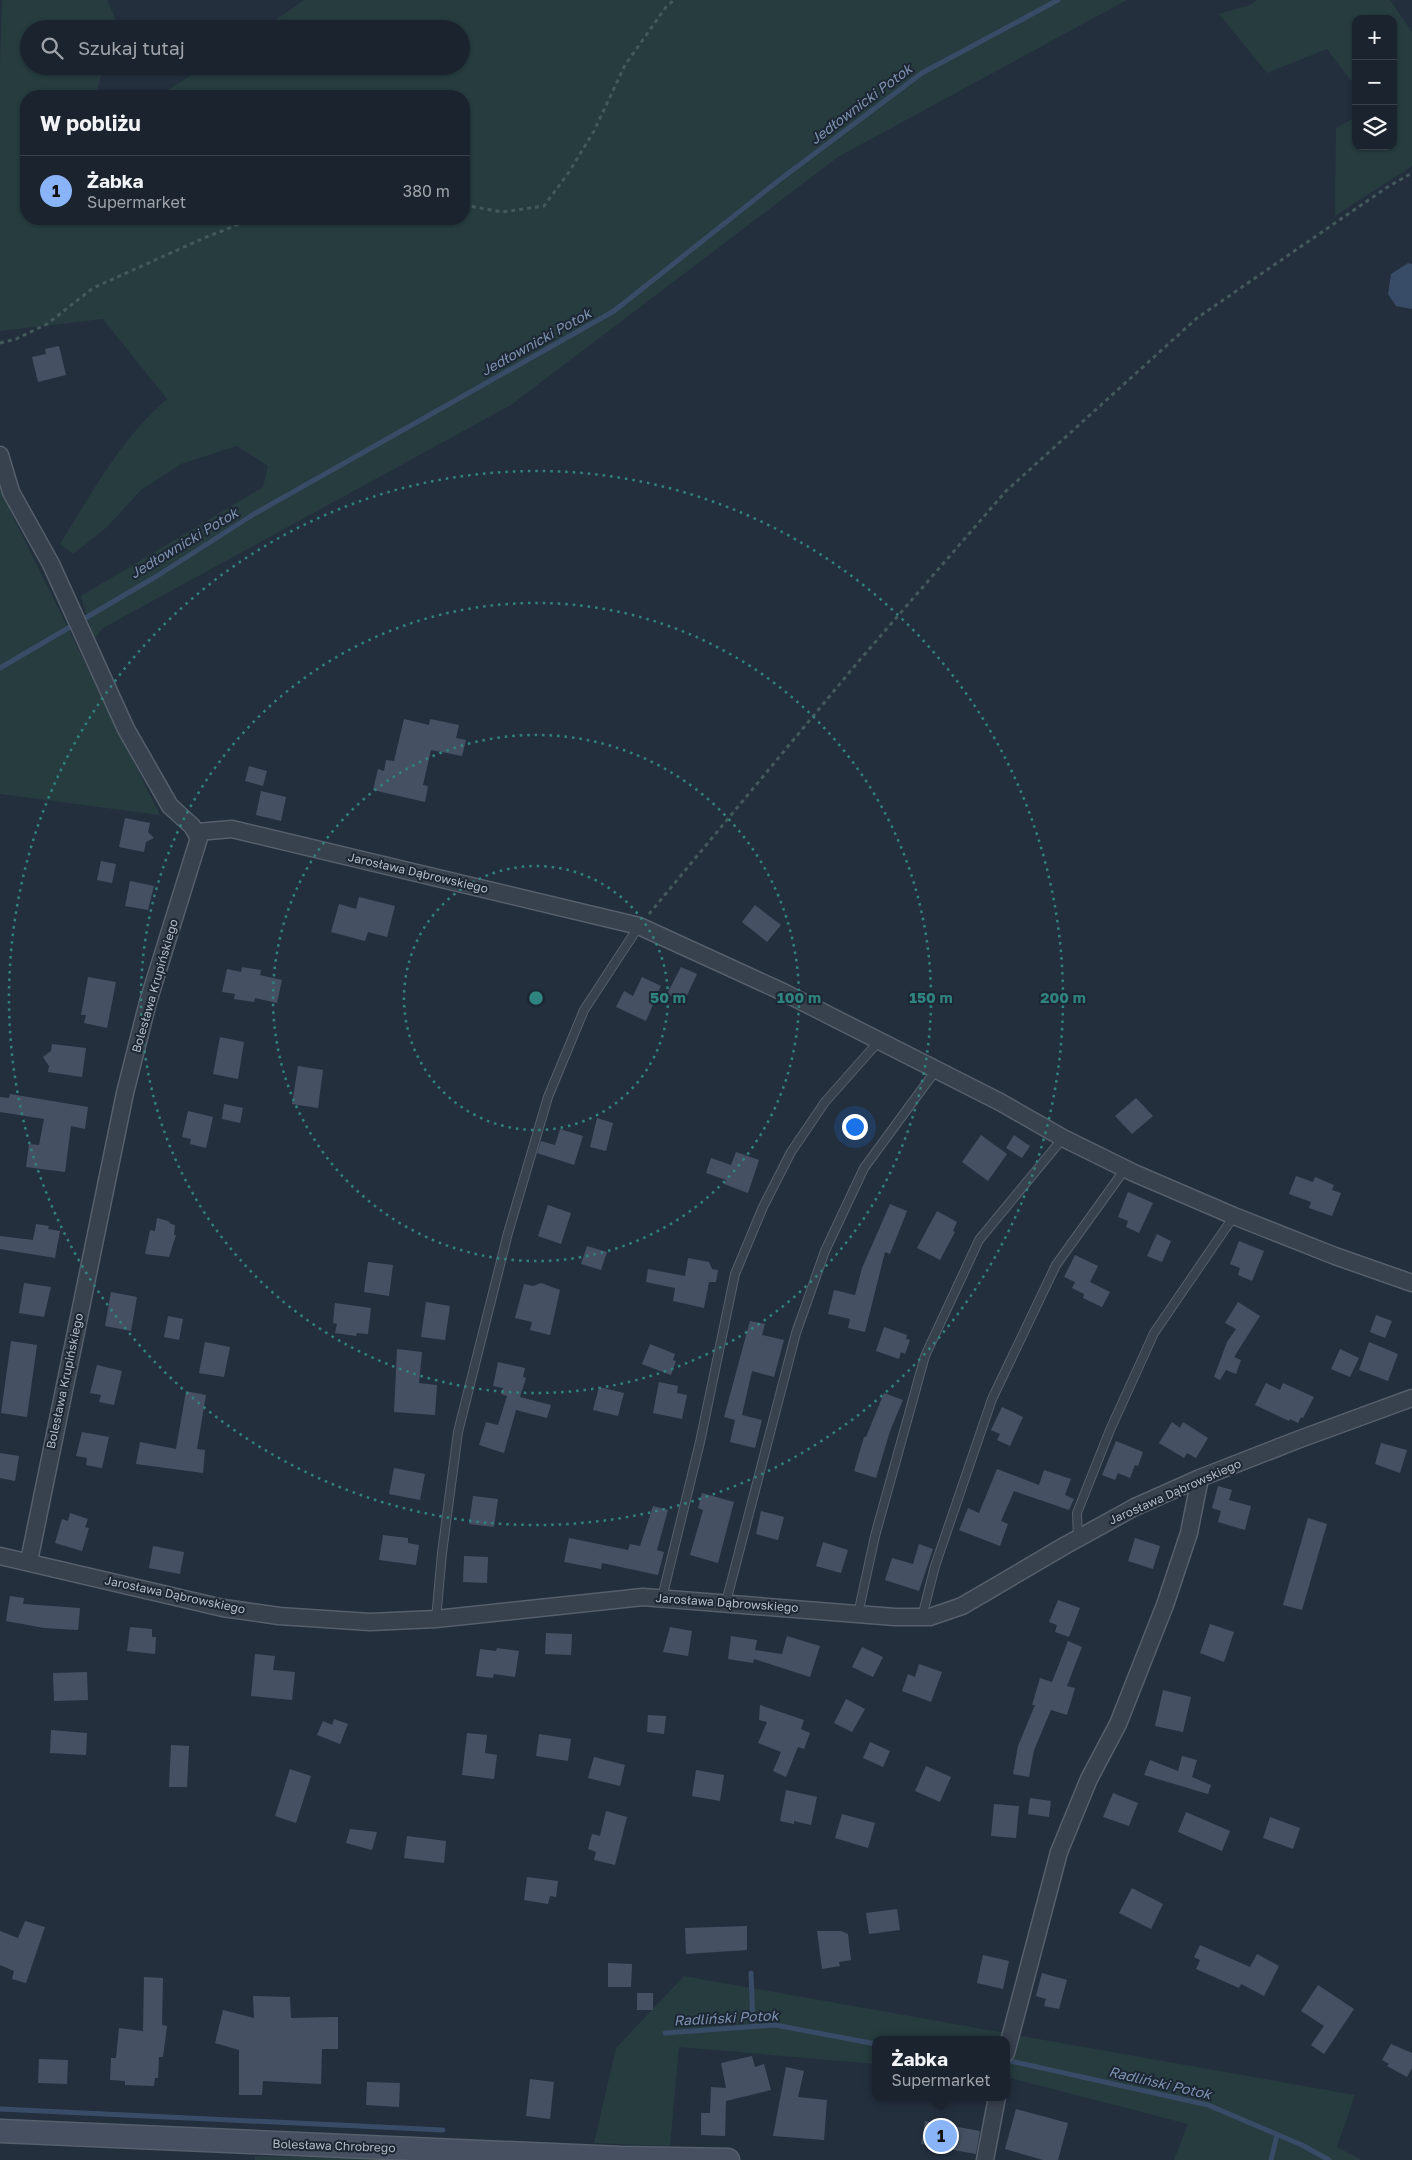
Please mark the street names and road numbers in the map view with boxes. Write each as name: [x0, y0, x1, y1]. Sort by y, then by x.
street label: Jarosława Dąbrowskiego: [347, 849, 490, 896]
street label: Bolesława Krupińskiego: [128, 917, 181, 1054]
street label: Bolesława Krupińskiego: [43, 1312, 86, 1450]
street label: Jarosława Dąbrowskiego: [1106, 1456, 1243, 1528]
street label: Jarosława Dąbrowskiego: [103, 1572, 247, 1617]
street label: Jarosława Dąbrowskiego: [655, 1590, 799, 1615]
street label: Bolesława Chrobrego: [272, 2136, 396, 2155]

